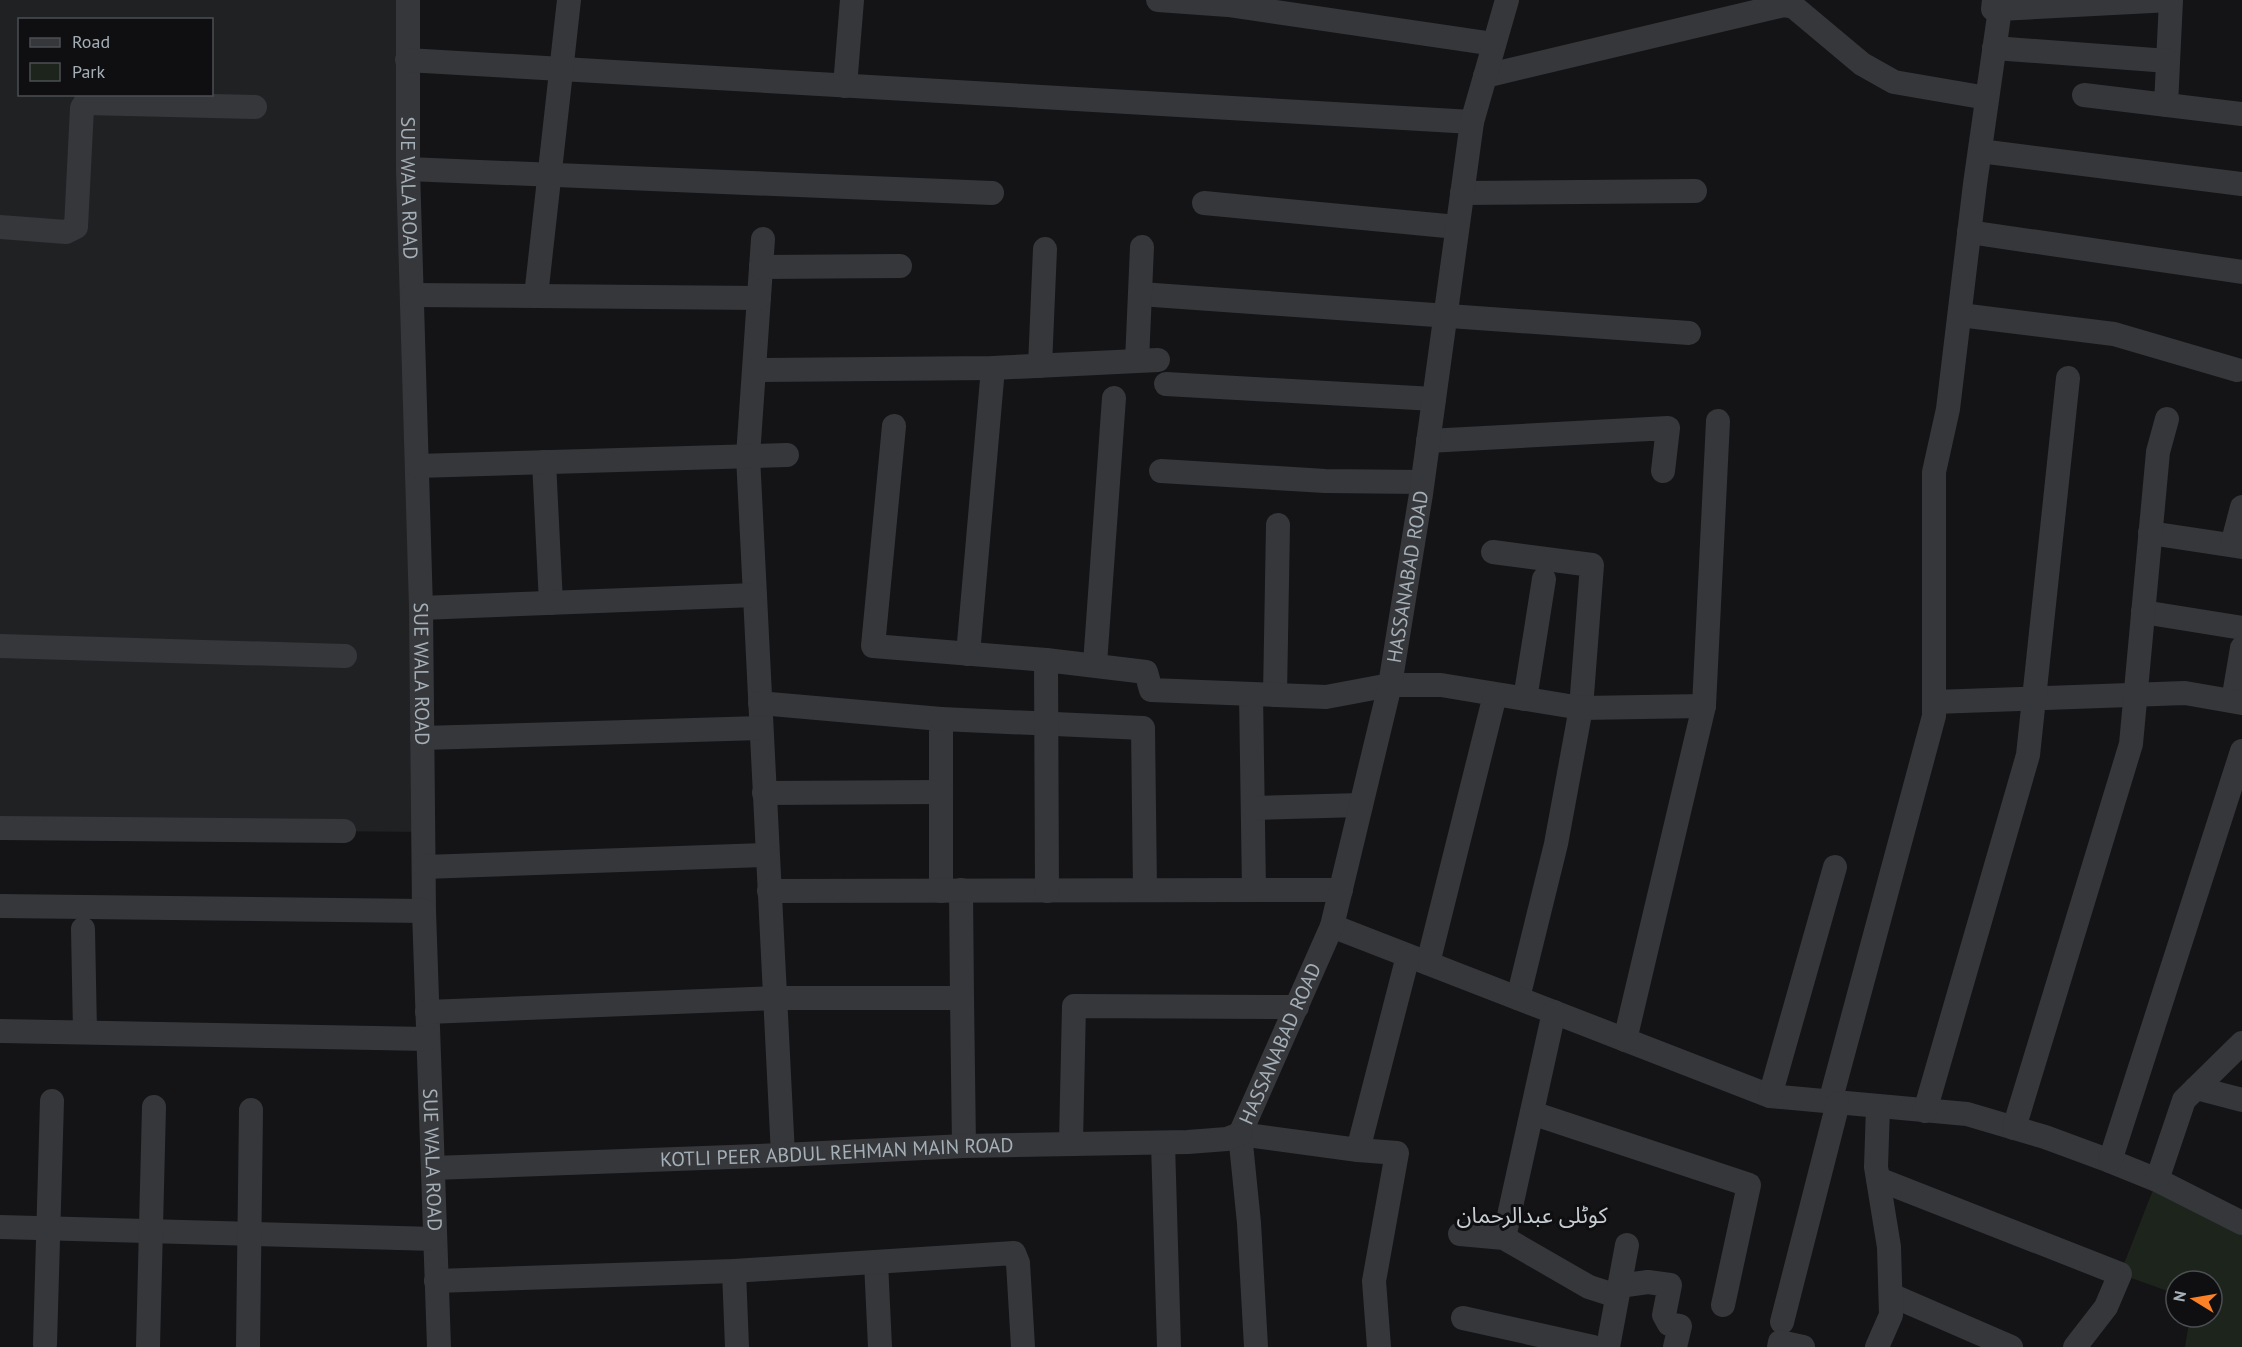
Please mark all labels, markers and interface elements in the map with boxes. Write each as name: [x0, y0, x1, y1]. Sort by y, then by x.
legend: [18, 18, 213, 96]
text: Road: [72, 30, 110, 53]
text: Park: [72, 60, 105, 83]
street label: SUE WALA ROAD: [395, 117, 424, 260]
street label: HASSANABAD ROAD: [1381, 489, 1434, 665]
street label: SUE WALA ROAD: [408, 602, 435, 745]
street label: HASSANABAD ROAD: [1233, 959, 1327, 1128]
street label: SUE WALA ROAD: [417, 1088, 448, 1231]
street label: KOTLI PEER ABDUL REHMAN MAIN ROAD: [659, 1132, 1014, 1173]
district label: کوٹلی عبدالرحمان: [1457, 1201, 1608, 1229]
north arrow: [2164, 1269, 2224, 1329]
text: N: [2168, 1289, 2190, 1303]

